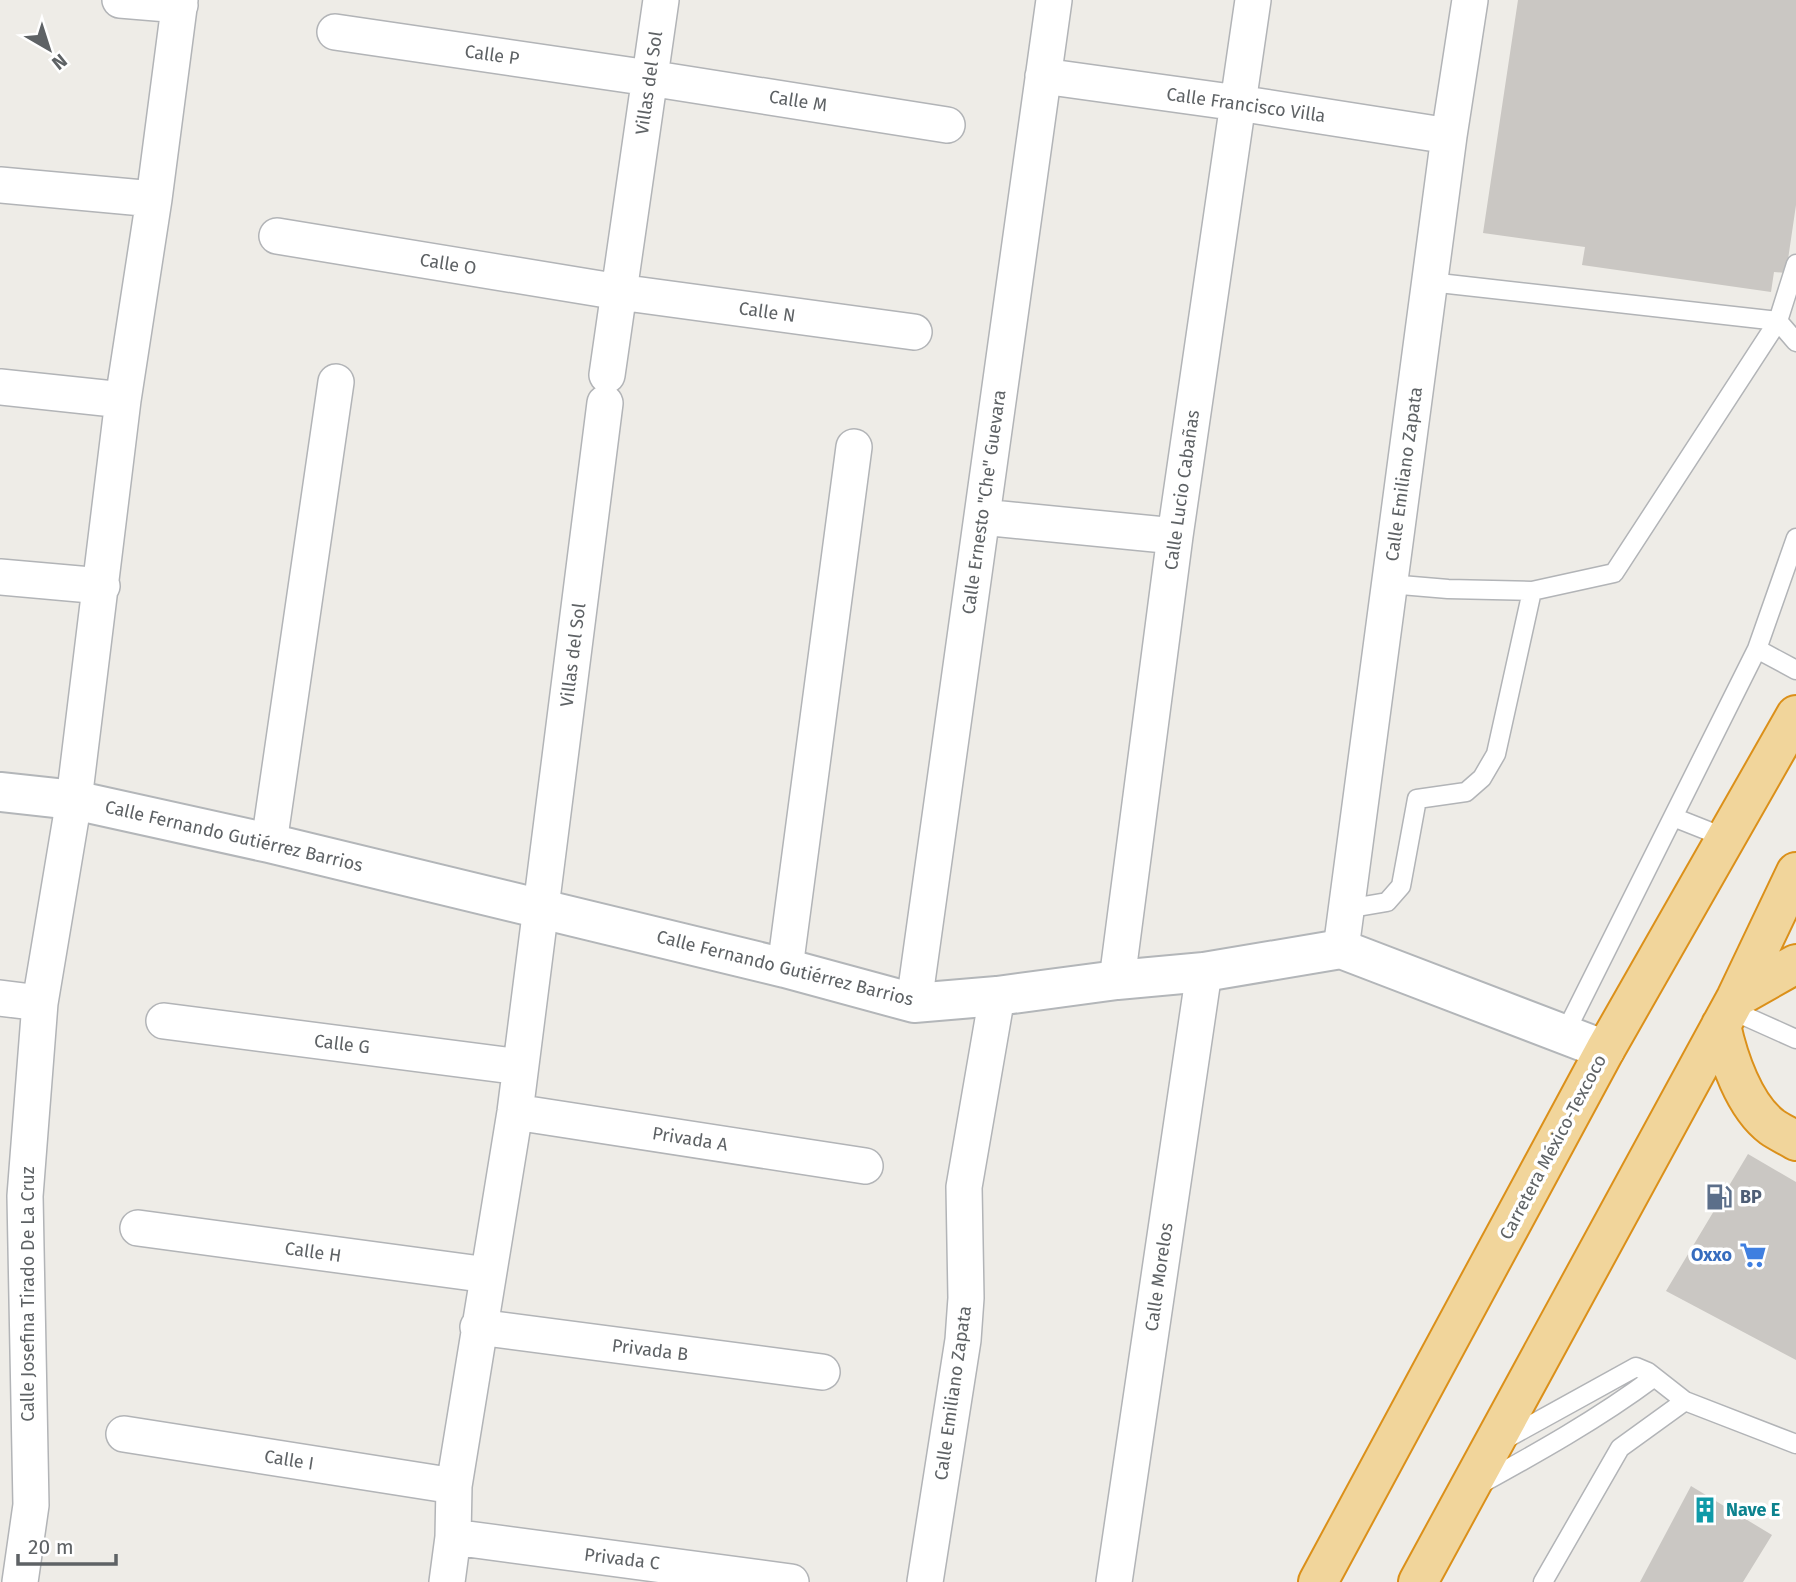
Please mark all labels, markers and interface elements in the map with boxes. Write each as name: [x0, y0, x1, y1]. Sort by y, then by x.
north arrow: [14, 14, 84, 84]
street label: Villas del Sol: [631, 30, 667, 136]
street label: Calle P: [463, 40, 521, 70]
text: N: [47, 49, 72, 75]
street label: Calle Francisco Villa: [1165, 83, 1327, 127]
street label: Calle M: [767, 86, 829, 116]
street label: Calle O: [418, 249, 478, 279]
street label: Calle N: [737, 297, 797, 327]
street label: Calle Emiliano Zapata: [1381, 385, 1427, 563]
street label: Calle Ernesto "Che" Guevara: [957, 388, 1011, 616]
street label: Calle Lucio Cabañas: [1160, 409, 1204, 571]
street label: Villas del Sol: [556, 602, 590, 708]
street label: Calle Fernando Gutiérrez Barrios: [103, 796, 365, 876]
street label: Calle Fernando Gutiérrez Barrios: [654, 925, 916, 1011]
street label: Calle G: [313, 1030, 371, 1058]
street label: Carretera México-Texcoco: [1495, 1051, 1611, 1243]
street label: Privada A: [651, 1122, 730, 1156]
street label: Calle Josefina Tirado De La Cruz: [17, 1166, 39, 1422]
fuel station icon: BP: [1704, 1182, 1734, 1212]
place label: BP: [1740, 1186, 1762, 1208]
street label: Calle Morelos: [1140, 1221, 1178, 1333]
street label: Calle H: [283, 1237, 343, 1267]
supermarket icon: Oxxo: [1738, 1240, 1768, 1270]
place label: Oxxo: [1691, 1244, 1732, 1266]
street label: Calle Emiliano Zapata: [930, 1304, 976, 1482]
street label: Privada B: [611, 1334, 689, 1366]
street label: Calle I: [263, 1445, 315, 1475]
building icon: Nave E: [1690, 1495, 1720, 1525]
place label: Nave E: [1726, 1499, 1780, 1521]
scale bar: [18, 1522, 116, 1566]
text: 20 m: [28, 1534, 74, 1560]
street label: Privada C: [583, 1543, 661, 1575]

